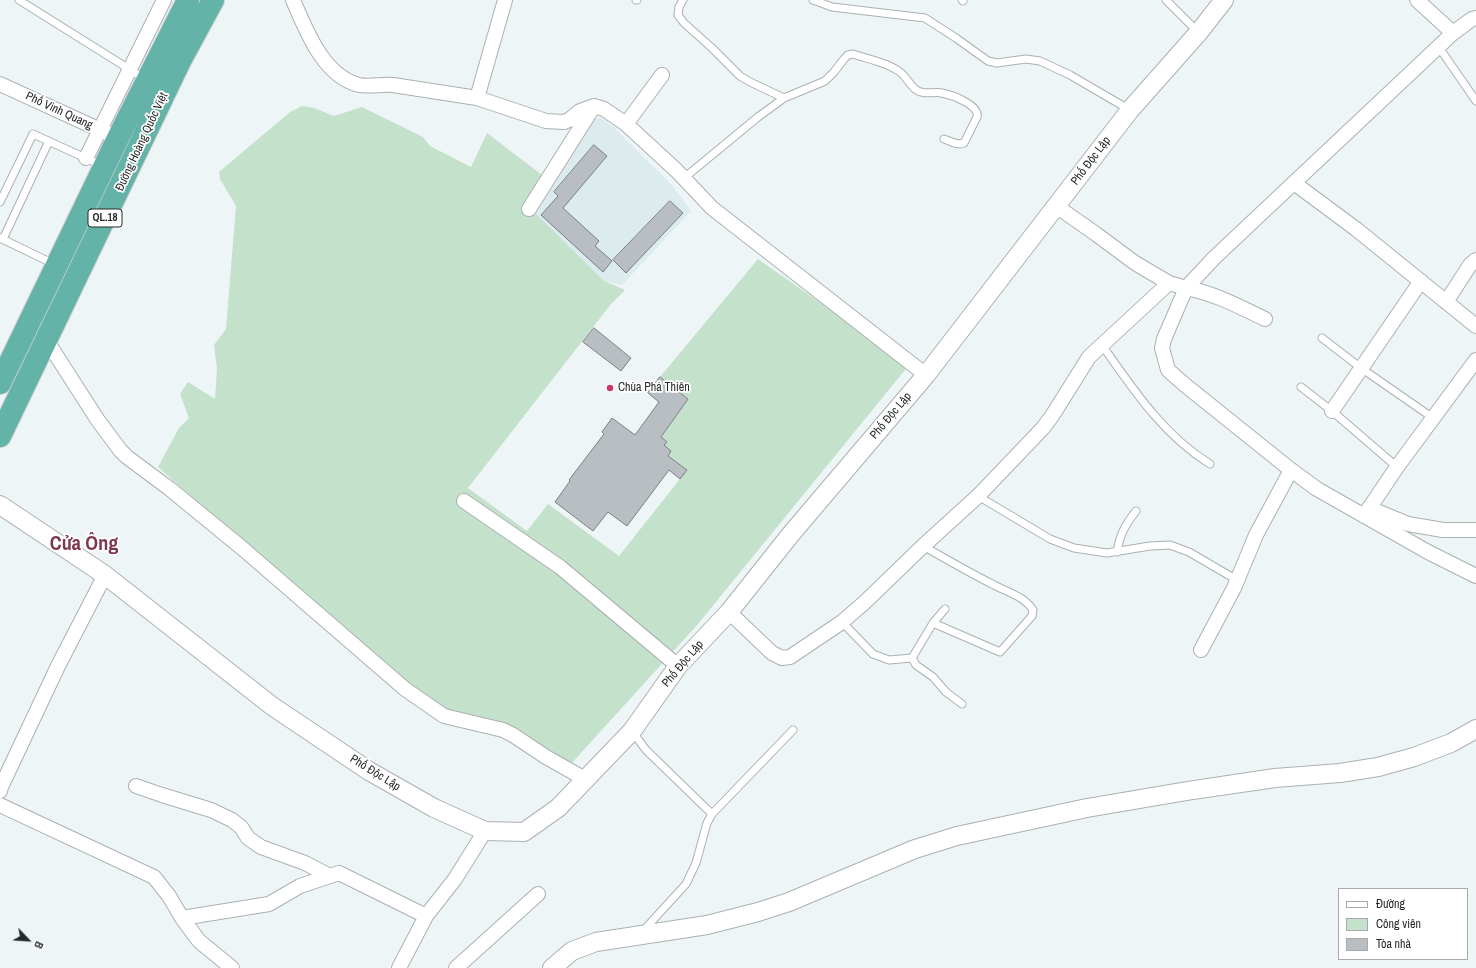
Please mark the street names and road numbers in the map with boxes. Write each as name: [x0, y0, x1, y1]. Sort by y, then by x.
street label: Phố Vinh Quang: [23, 89, 95, 133]
street label: Đường Hoàng Quốc Việt: [113, 90, 171, 194]
street label: Phố Độc Lập: [1068, 134, 1114, 188]
road number: QL.18: [88, 209, 122, 227]
street label: Phố Độc Lập: [867, 390, 915, 442]
street label: Phố Độc Lập: [659, 638, 707, 690]
street label: Phố Độc Lập: [347, 752, 403, 794]

